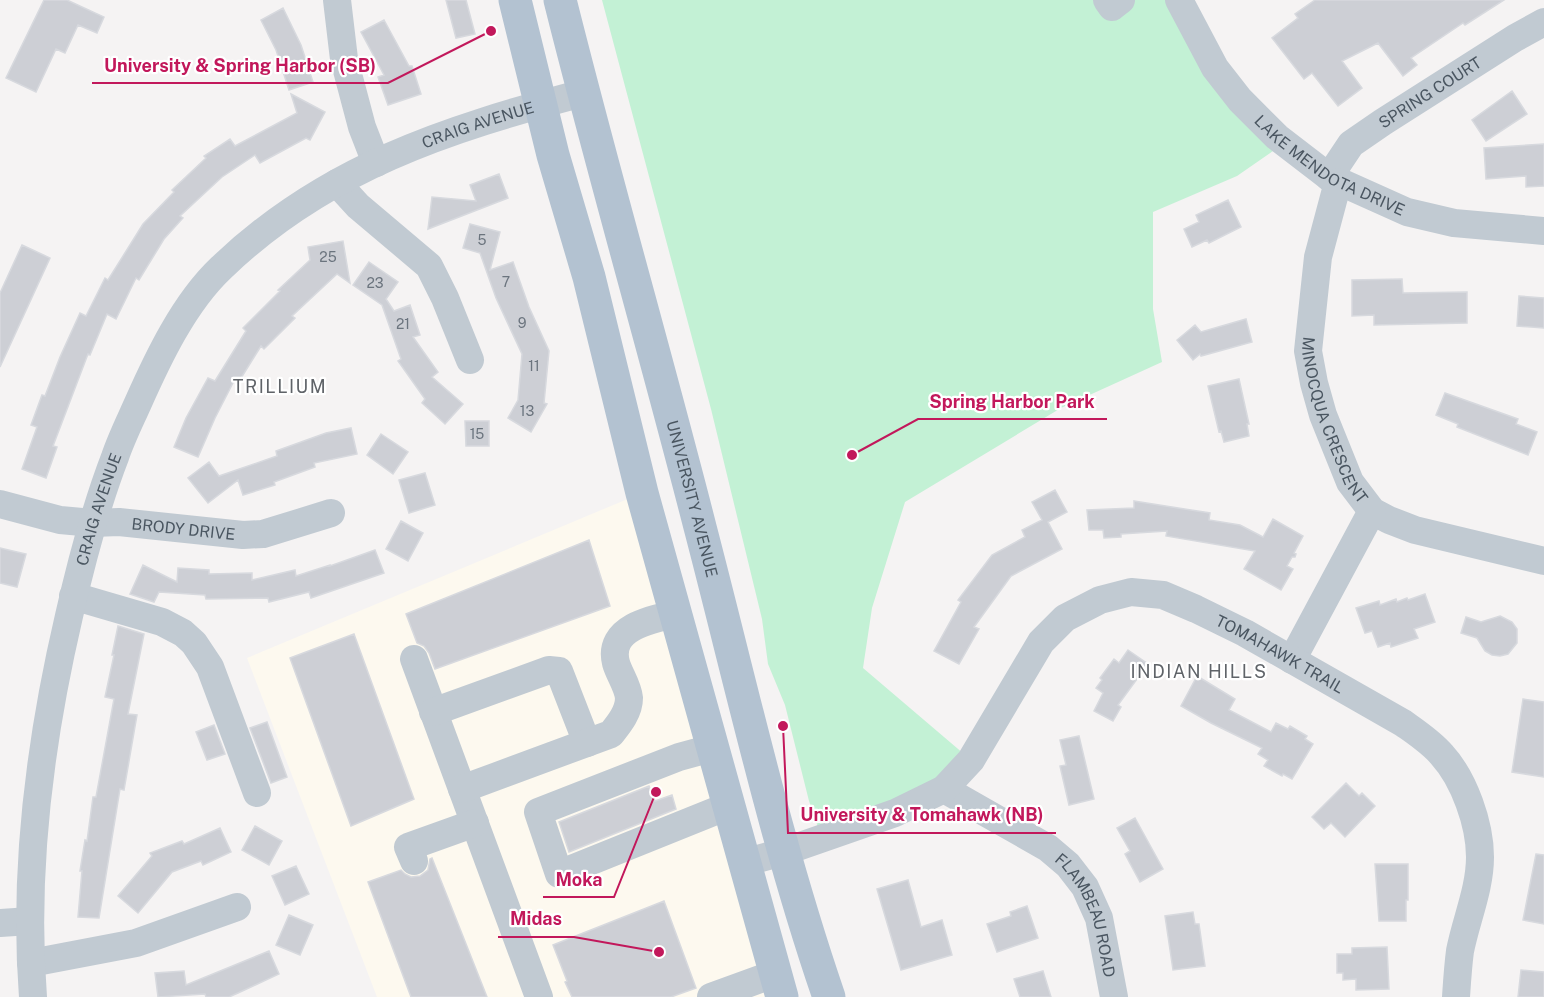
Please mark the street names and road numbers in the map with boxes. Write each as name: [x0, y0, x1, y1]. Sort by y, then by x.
street label: SPRING COURT: [1375, 53, 1485, 132]
street label: CRAIG AVENUE: [419, 98, 536, 152]
street label: LAKE MENDOTA DRIVE: [1250, 111, 1408, 220]
street label: MINOCQUA CRESCENT: [1298, 336, 1372, 507]
street label: UNIVERSITY AVENUE: [662, 418, 722, 579]
street label: CRAIG AVENUE: [72, 450, 126, 568]
street label: BRODY DRIVE: [131, 514, 236, 544]
street label: TOMAHAWK TRAIL: [1212, 611, 1347, 697]
street label: FLAMBEAU ROAD: [1051, 849, 1119, 979]

